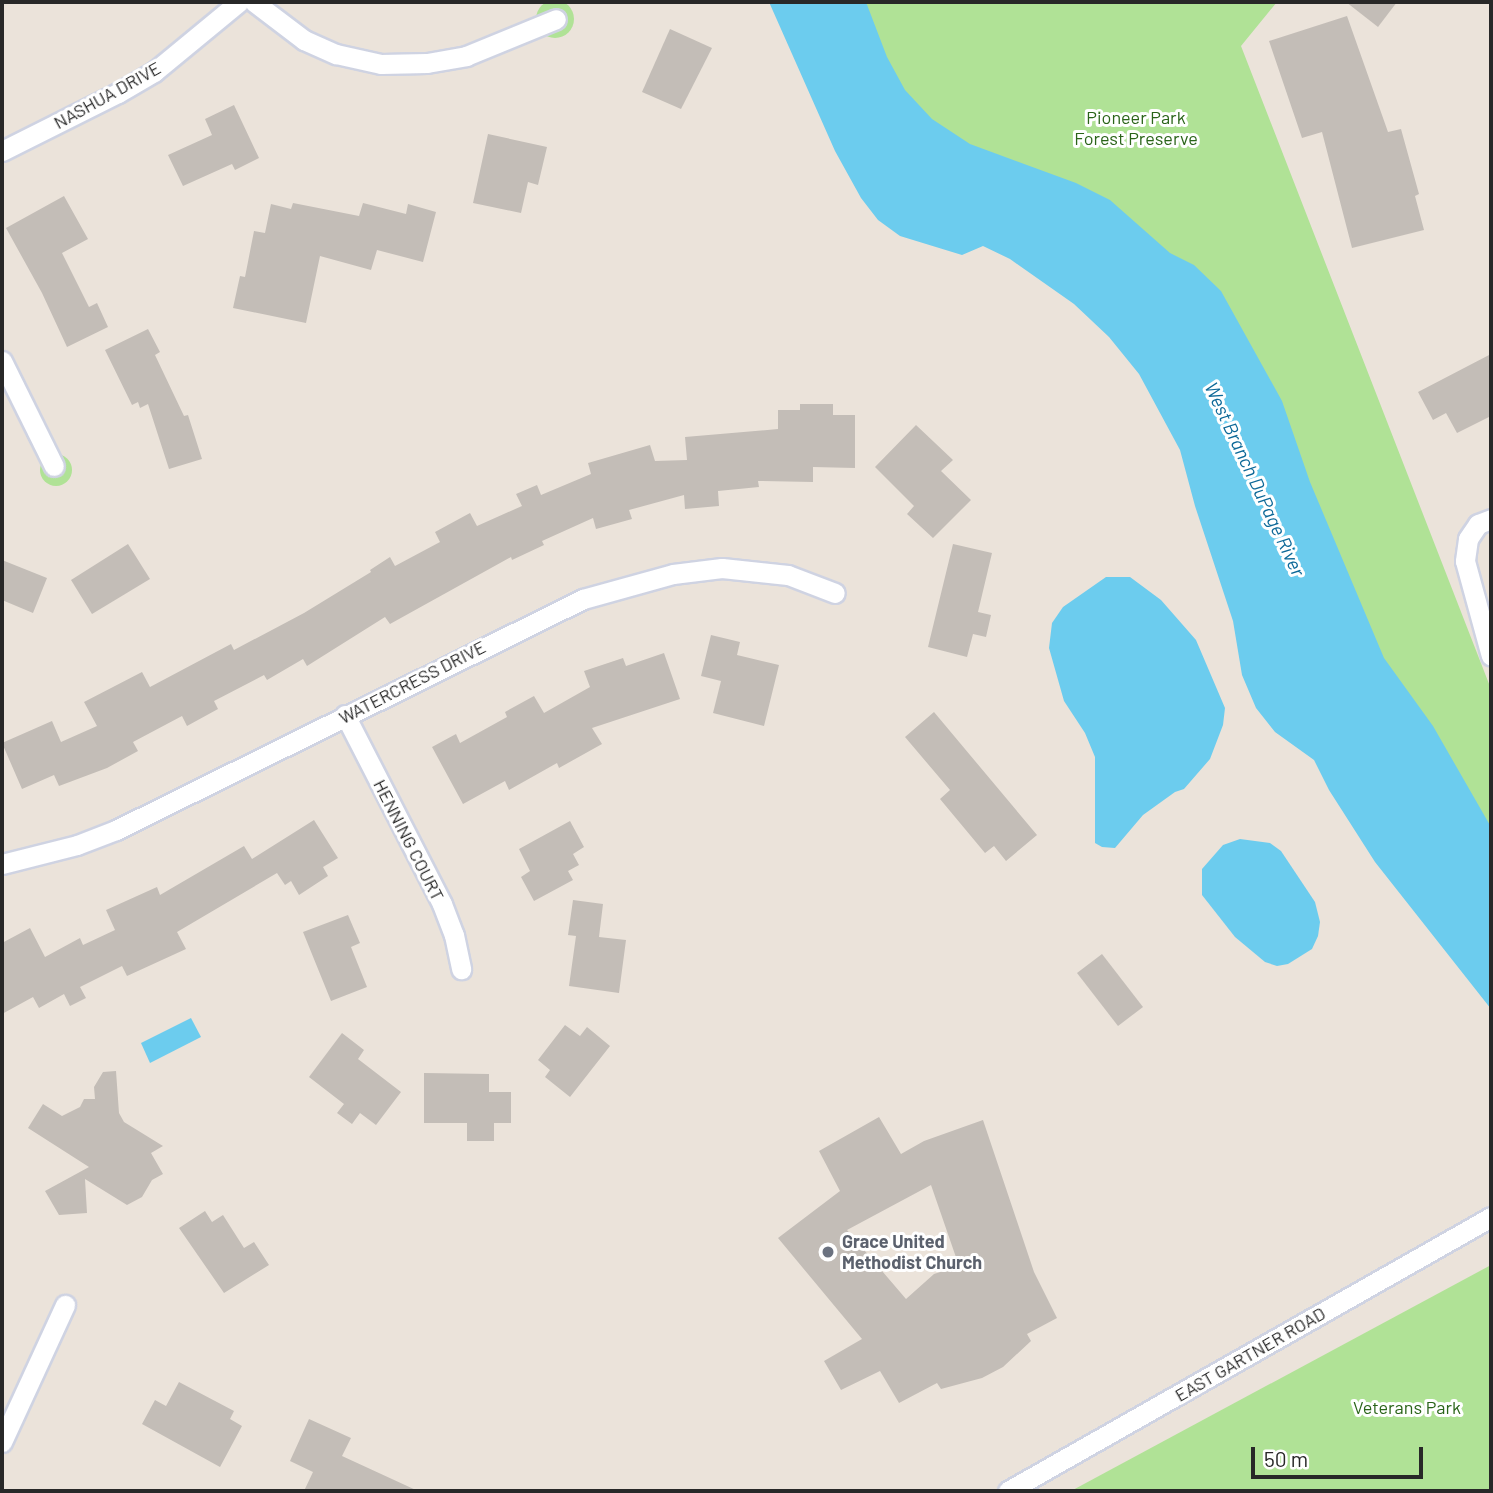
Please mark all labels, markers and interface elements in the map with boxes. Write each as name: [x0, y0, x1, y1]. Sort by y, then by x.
street label: NASHUA DRIVE: [50, 57, 164, 133]
park label: Pioneer Park Forest Preserve: [1074, 107, 1198, 150]
water label: West Branch DuPage River: [1200, 378, 1310, 580]
street label: WATERCRESS DRIVE: [335, 636, 489, 728]
street label: HENNING COURT: [369, 776, 449, 904]
place label: Grace United Methodist Church: [842, 1231, 982, 1274]
marker: Grace United Methodist Church: [820, 1244, 836, 1260]
street label: EAST GARTNER ROAD: [1171, 1302, 1329, 1406]
park label: Veterans Park: [1353, 1396, 1461, 1418]
scale bar: [1255, 1434, 1426, 1478]
text: 50 m: [1264, 1446, 1308, 1471]

